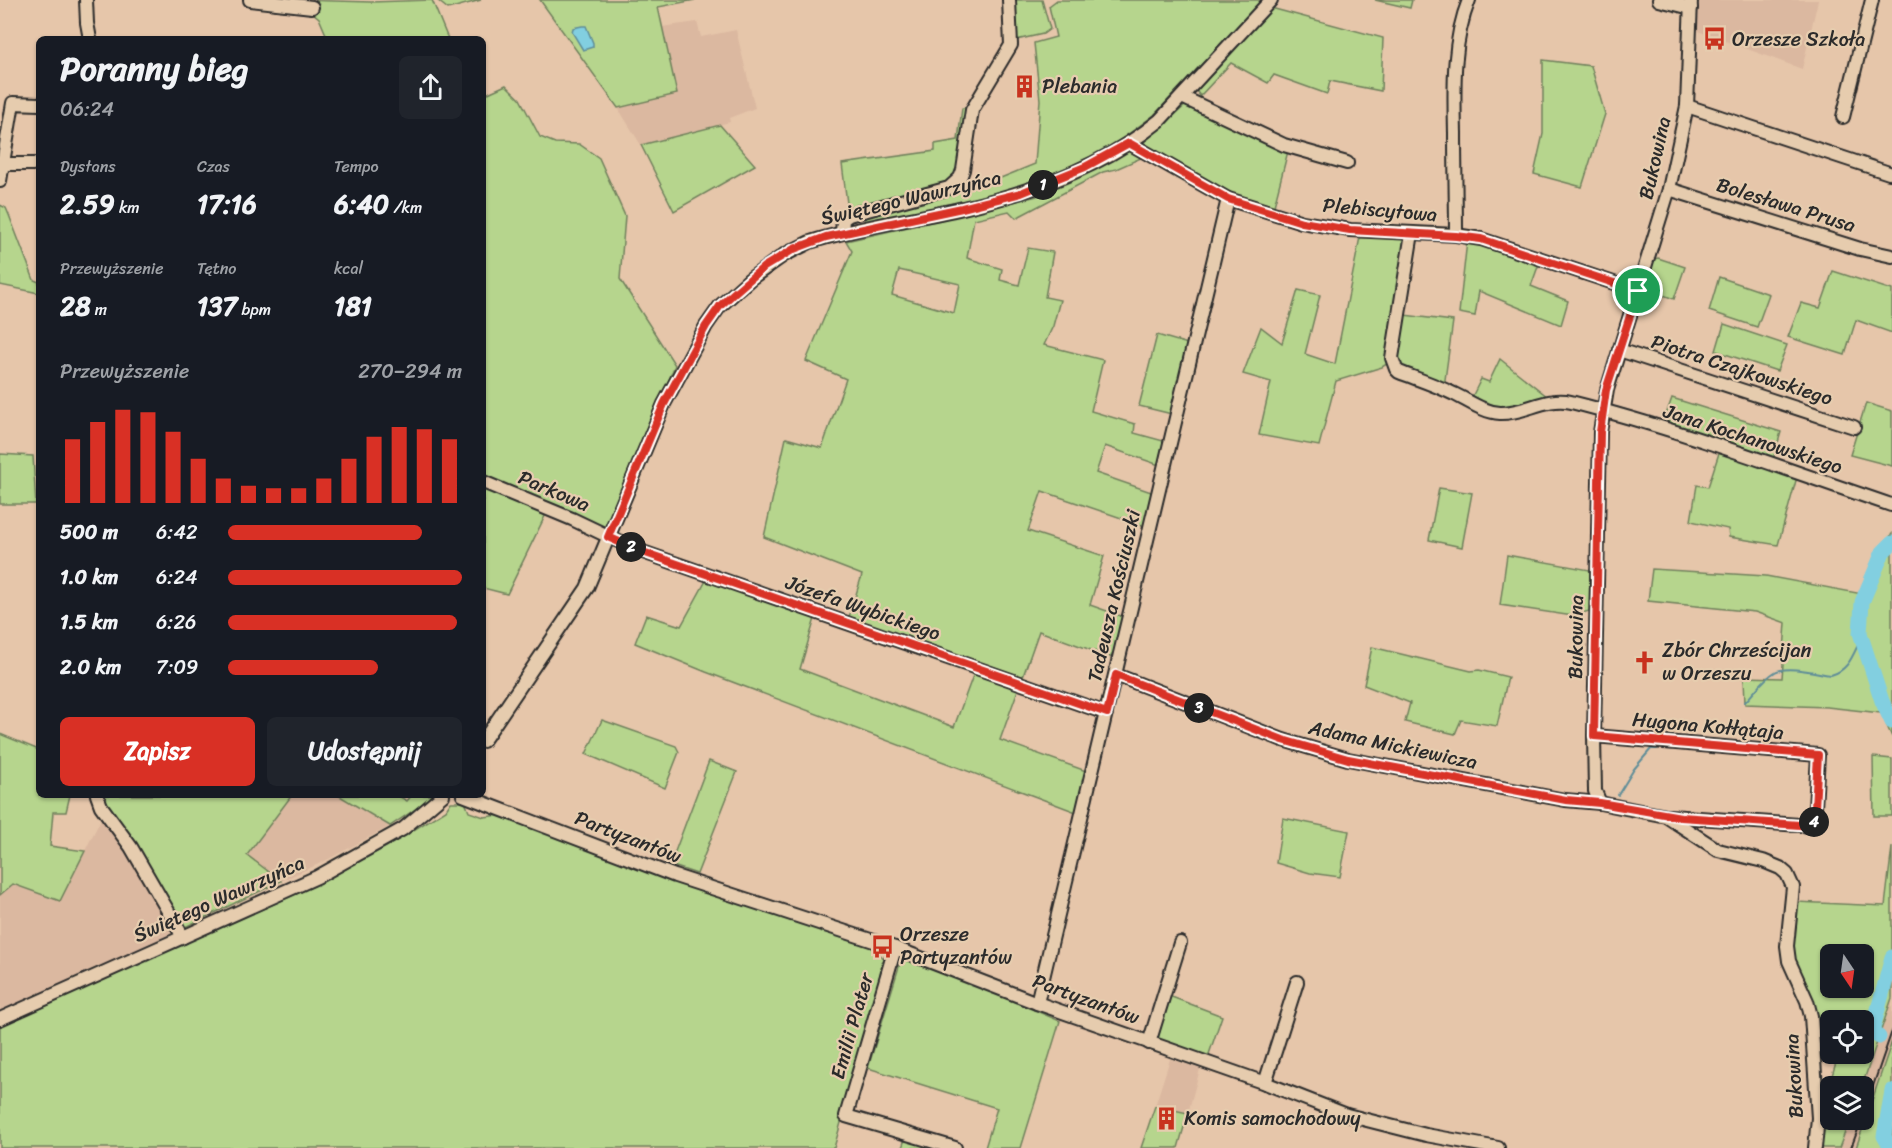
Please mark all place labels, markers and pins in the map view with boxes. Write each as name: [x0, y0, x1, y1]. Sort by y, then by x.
place label: Orzesze Szkoła: [1732, 22, 1865, 57]
bus stop icon: Orzesze Szkoła: [1701, 26, 1727, 52]
place label: Plebania: [1042, 69, 1117, 104]
building icon: Plebania: [1011, 73, 1037, 99]
pin: 1: [1028, 170, 1058, 200]
pin: [1612, 265, 1663, 316]
pin: 2: [616, 532, 646, 562]
place label: Zbór Chrześcijan w Orzeszu: [1662, 633, 1812, 691]
church icon: Zbór Chrześcijan w Orzeszu: [1631, 649, 1657, 675]
pin: 3: [1184, 693, 1214, 723]
pin: 4: [1799, 807, 1829, 837]
place label: Orzesze Partyzantów: [900, 917, 1012, 975]
bus stop icon: Orzesze Partyzantów: [869, 933, 895, 959]
place label: Komis samochodowy: [1184, 1101, 1361, 1136]
building icon: Komis samochodowy: [1153, 1105, 1179, 1131]

